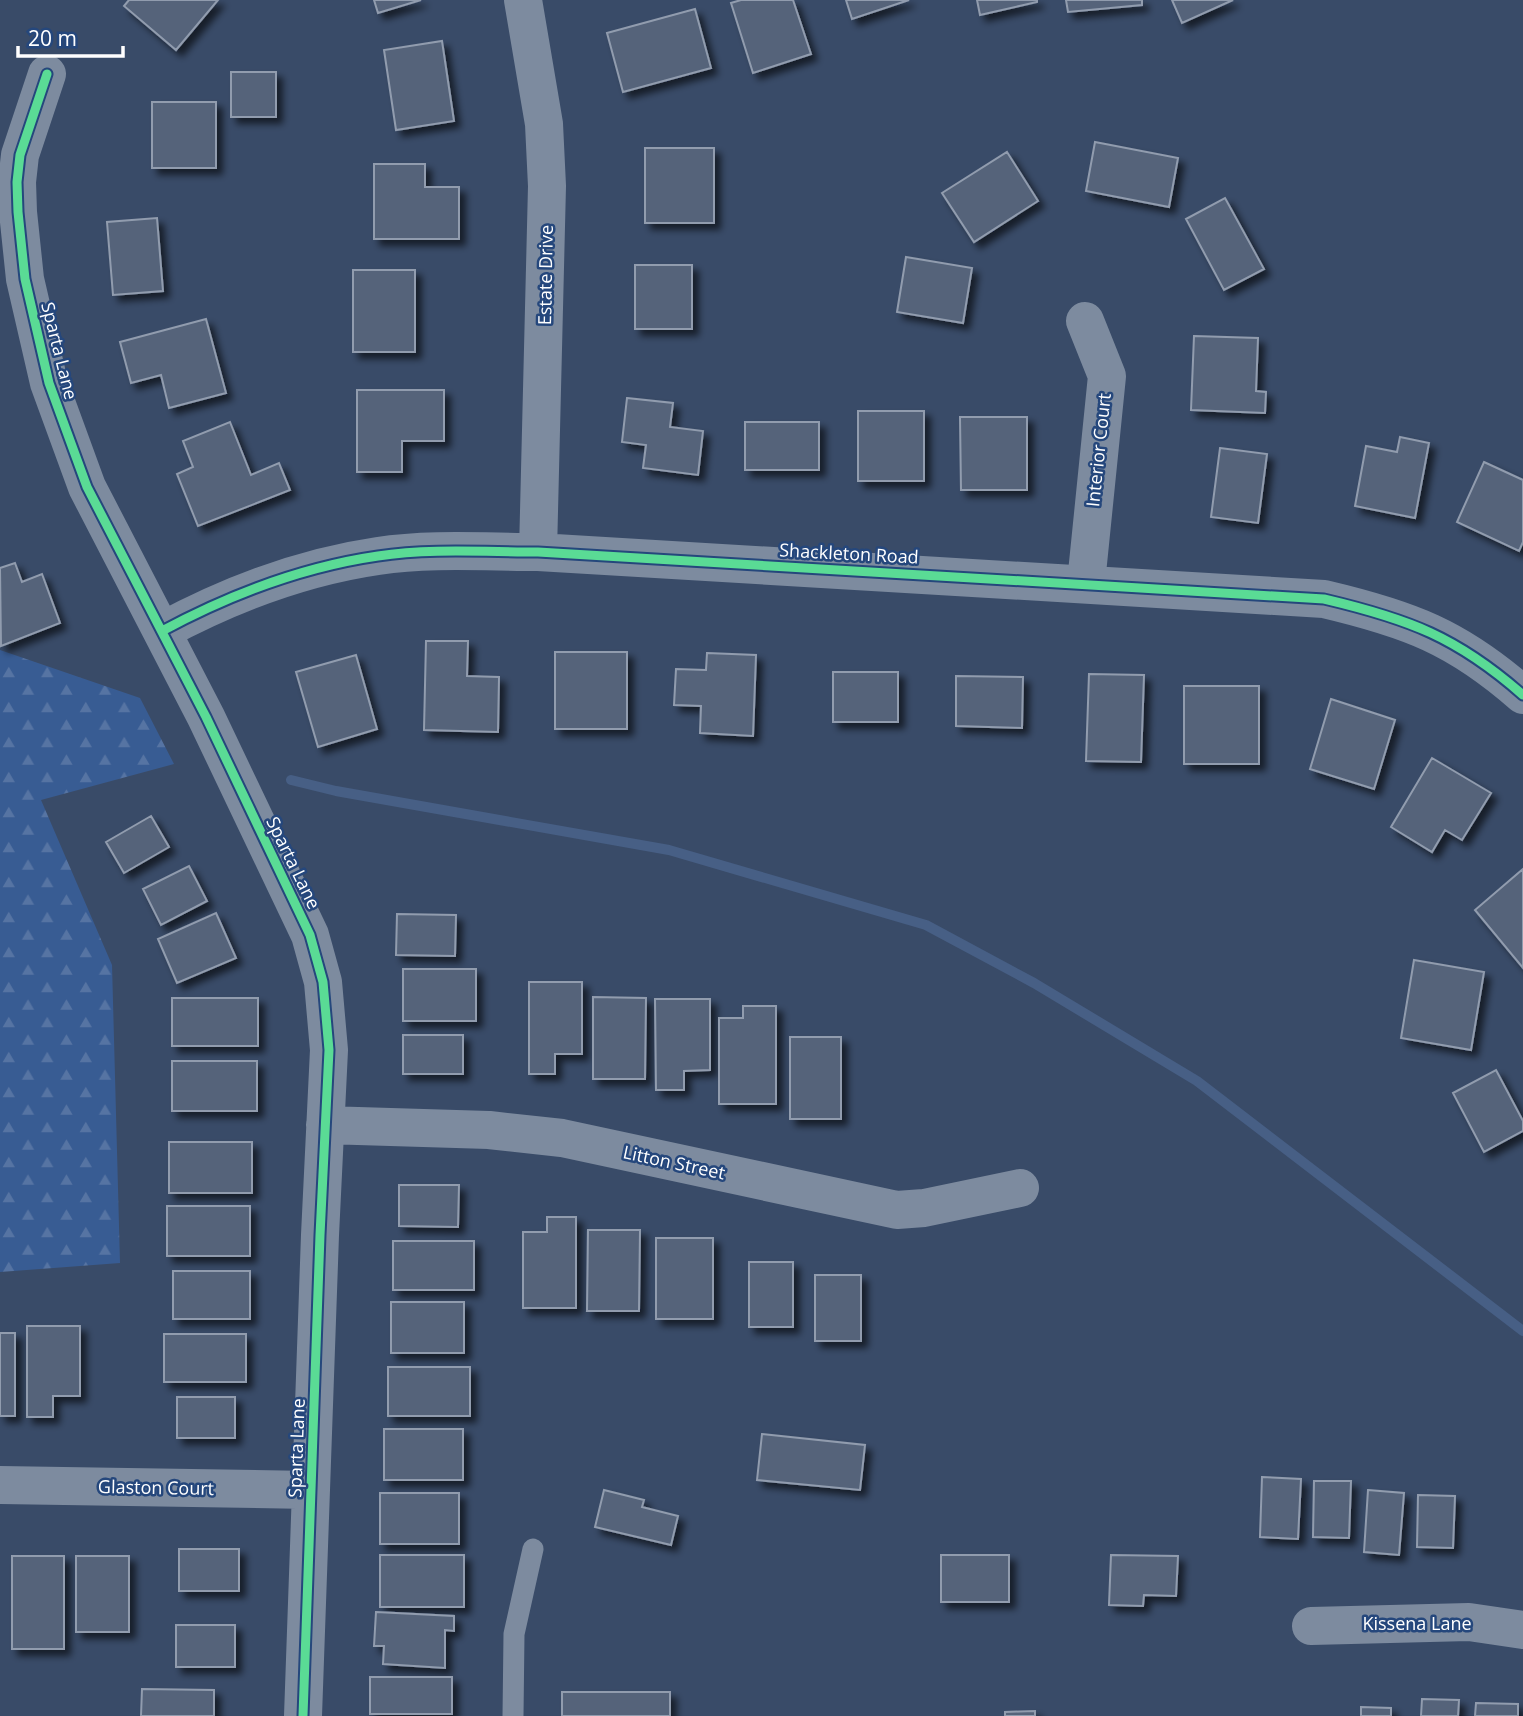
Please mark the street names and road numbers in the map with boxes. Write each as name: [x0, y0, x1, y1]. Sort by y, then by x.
street label: Estate Drive: [532, 225, 558, 325]
street label: Sparta Lane: [36, 299, 84, 402]
street label: Interior Court: [1080, 392, 1116, 508]
street label: Shackleton Road: [779, 537, 919, 569]
street label: Sparta Lane: [261, 812, 327, 913]
street label: Litton Street: [621, 1140, 727, 1185]
street label: Sparta Lane: [282, 1398, 310, 1498]
street label: Glaston Court: [98, 1474, 214, 1500]
street label: Kissena Lane: [1362, 1611, 1472, 1635]

